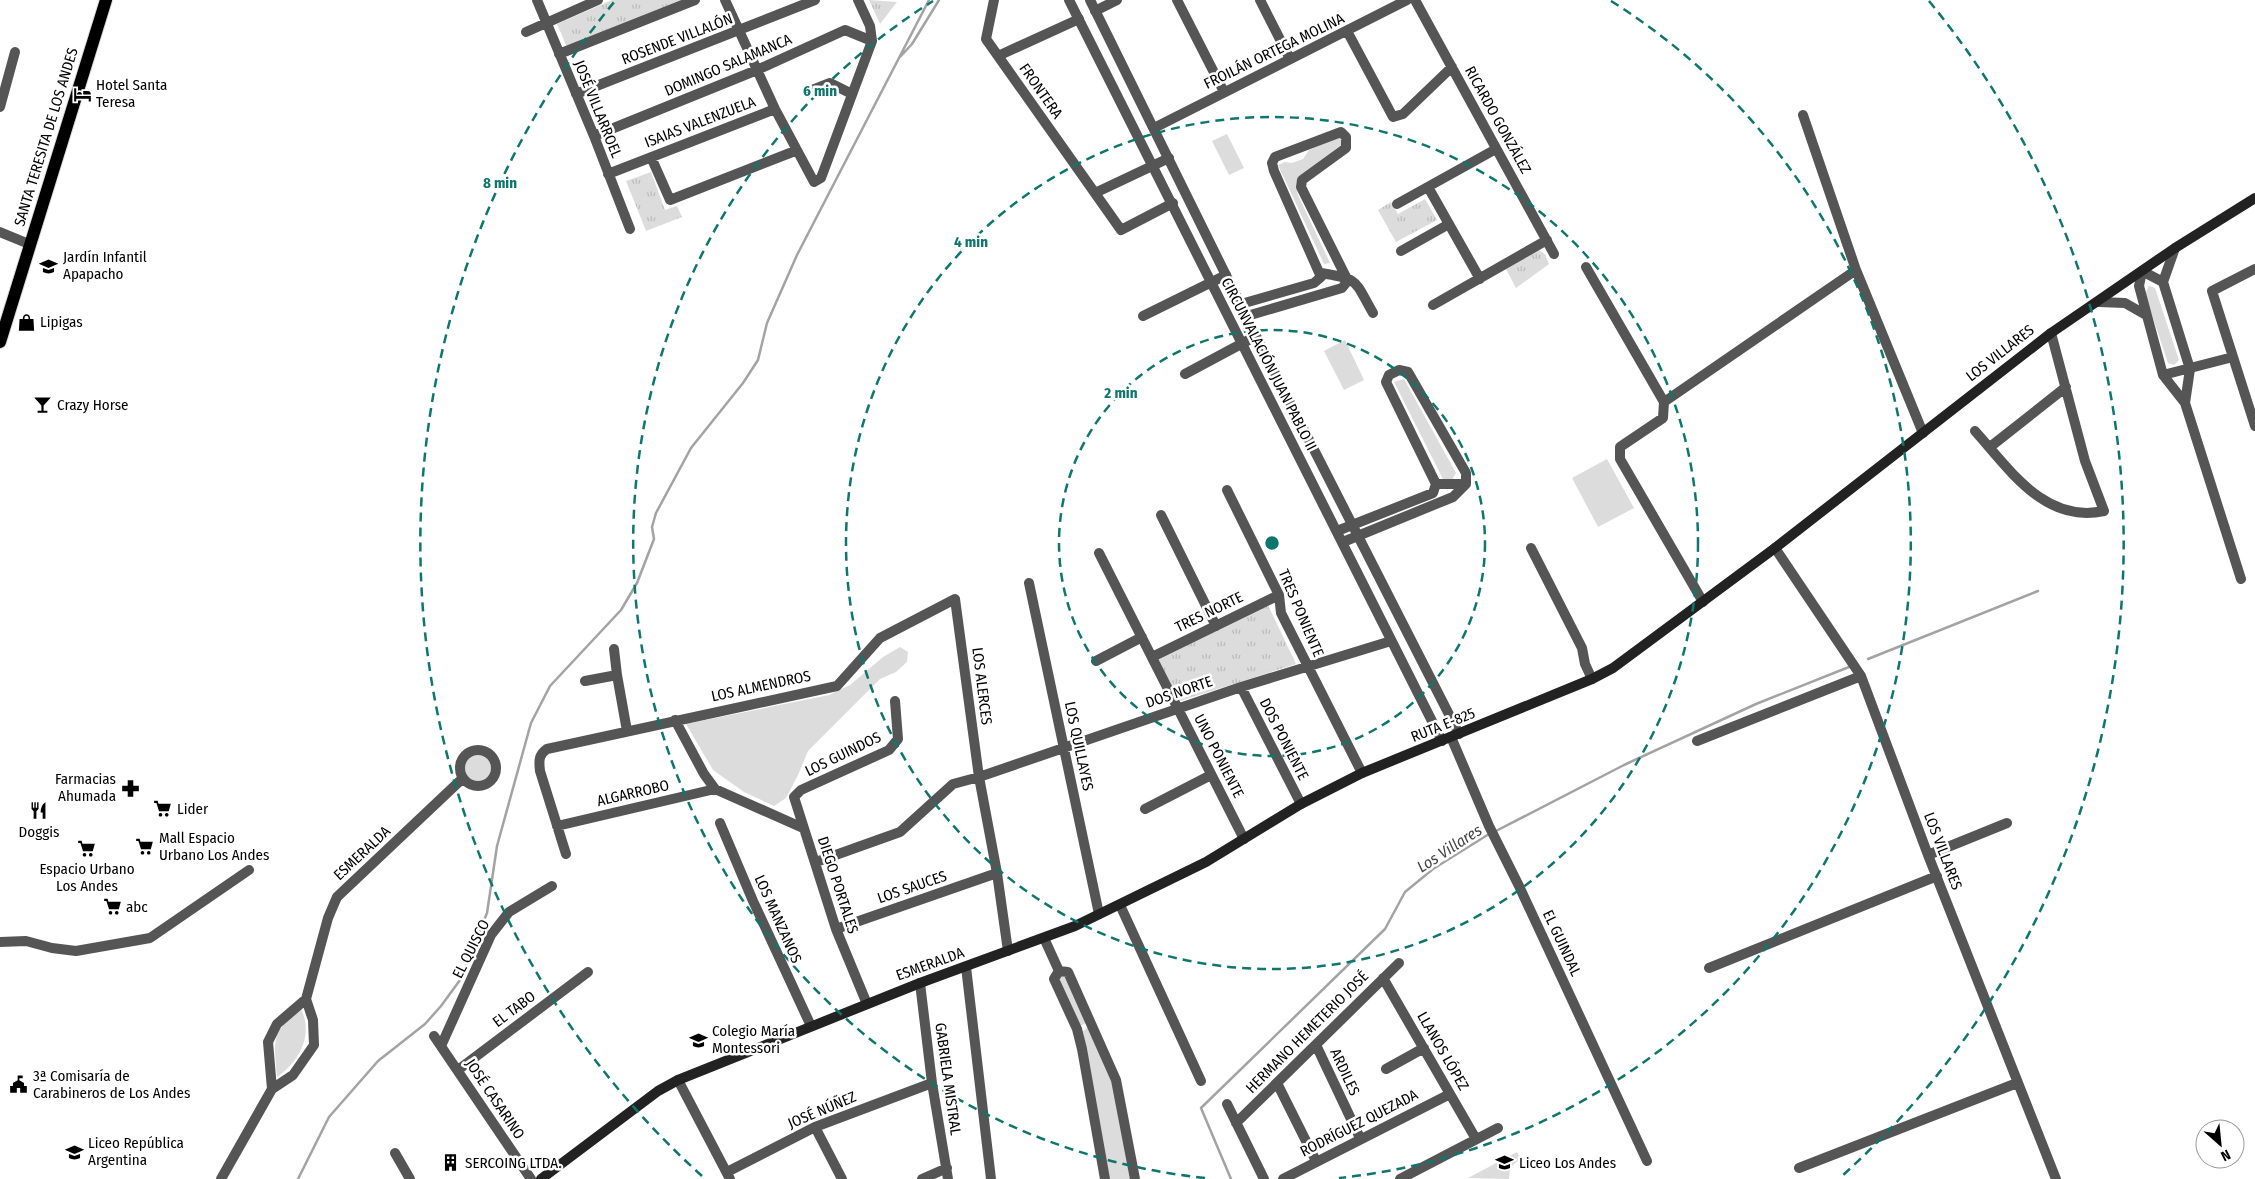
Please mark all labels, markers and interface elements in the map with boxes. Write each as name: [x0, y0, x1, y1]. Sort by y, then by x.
street label: FROILÁN ORTEGA MOLINA: [1201, 9, 1347, 93]
street label: ROSENDE VILLALÓN: [619, 10, 735, 68]
street label: DOMINGO SALAMANCA: [662, 30, 794, 100]
street label: SANTA TERESITA DE LOS ANDES: [10, 46, 82, 228]
street label: JOSÉ VILLARROEL: [570, 58, 626, 161]
street label: FRONTERA: [1016, 60, 1067, 122]
street label: RICARDO GONZÁLEZ: [1461, 63, 1535, 177]
place label: Hotel Santa Teresa: [96, 76, 167, 111]
text: 6 min: [803, 82, 837, 100]
hotel icon: Hotel Santa Teresa: [72, 84, 92, 104]
street label: ISAIAS VALENZUELA: [642, 93, 758, 151]
text: 8 min: [483, 174, 517, 192]
text: 4 min: [954, 233, 988, 251]
place label: Jardín Infantil Apapacho: [63, 248, 147, 283]
school or university icon: Jardín Infantil Apapacho: [39, 256, 59, 276]
street label: CIRCUNVALACIÓN JUAN PABLO II: [1218, 275, 1320, 453]
shop icon: Lipigas: [16, 312, 36, 332]
place label: Lipigas: [40, 313, 83, 331]
street label: LOS VILLARES: [1962, 321, 2038, 385]
text: 2 min: [1103, 384, 1138, 402]
bar icon: Crazy Horse: [33, 395, 53, 415]
place label: Crazy Horse: [57, 396, 128, 414]
centre of rings: [1263, 534, 1281, 552]
street label: TRES PONIENTE: [1274, 566, 1328, 660]
street label: TRES NORTE: [1172, 588, 1246, 636]
street label: LOS ALERCES: [968, 646, 996, 726]
street label: LOS ALMENDROS: [710, 667, 812, 705]
street label: DOS NORTE: [1143, 672, 1215, 712]
street label: DOS PONIENTE: [1256, 695, 1312, 783]
street label: LOS QUILLAYES: [1061, 700, 1097, 792]
street label: RUTA E-825: [1408, 704, 1478, 746]
street label: UNO PONIENTE: [1190, 711, 1248, 801]
street label: LOS GUINDOS: [802, 728, 884, 780]
place label: Farmacias Ahumada: [55, 770, 116, 805]
street label: ALGARROBO: [595, 776, 671, 810]
pharmacy icon: Farmacias Ahumada: [120, 778, 140, 798]
supermarket icon: Lider: [153, 799, 173, 819]
place label: Lider: [177, 800, 209, 818]
restaurant icon: Doggis: [29, 801, 49, 821]
street label: LOS VILLARES: [1920, 810, 1966, 892]
water label: Los Villares: [1413, 820, 1486, 876]
street label: ESMERALDA: [330, 822, 394, 884]
place label: Doggis: [19, 823, 59, 841]
place label: Mall Espacio Urbano Los Andes: [159, 829, 269, 864]
street label: DIEGO PORTALES: [814, 834, 862, 936]
supermarket icon: Mall Espacio Urbano Los Andes: [135, 837, 155, 857]
supermarket icon: Espacio Urbano Los Andes: [77, 838, 97, 858]
place label: Espacio Urbano Los Andes: [39, 860, 135, 895]
street label: LOS SAUCES: [875, 867, 949, 907]
street label: LOS MANZANOS: [750, 872, 806, 966]
supermarket icon: abc: [102, 897, 122, 917]
place label: abc: [126, 898, 148, 916]
street label: EL GUINDAL: [1539, 907, 1585, 979]
street label: EL QUISCO: [449, 917, 493, 981]
street label: ESMERALDA: [894, 943, 967, 985]
street label: HERMANO HEMETERIO JOSÉ: [1242, 967, 1372, 1097]
street label: EL TABO: [489, 987, 539, 1031]
street label: LLANOS LÓPEZ: [1413, 1008, 1473, 1094]
place label: Colegio María Montessori: [712, 1022, 795, 1057]
street label: GABRIELA MISTRAL: [931, 1022, 965, 1137]
school or university icon: Colegio María Montessori: [688, 1030, 708, 1050]
street label: ARDILES: [1326, 1046, 1364, 1098]
street label: JOSÉ CASARINO: [462, 1055, 528, 1143]
place label: 3ª Comisaría de Carabineros de Los Andes: [33, 1067, 190, 1102]
public building icon: 3ª Comisaría de Carabineros de Los Andes: [9, 1075, 29, 1095]
street label: RODRÍGUEZ QUEZADA: [1297, 1085, 1421, 1160]
street label: JOSÉ NÚÑEZ: [785, 1088, 859, 1132]
north arrow: [2195, 1119, 2245, 1169]
place label: Liceo República Argentina: [88, 1134, 184, 1169]
school or university icon: Liceo República Argentina: [64, 1142, 84, 1162]
text: N: [2218, 1146, 2233, 1165]
building icon: SERCOING LTDA.: [441, 1153, 461, 1173]
school or university icon: Liceo Los Andes: [1495, 1153, 1515, 1173]
place label: SERCOING LTDA.: [465, 1154, 561, 1172]
place label: Liceo Los Andes: [1519, 1154, 1616, 1172]

